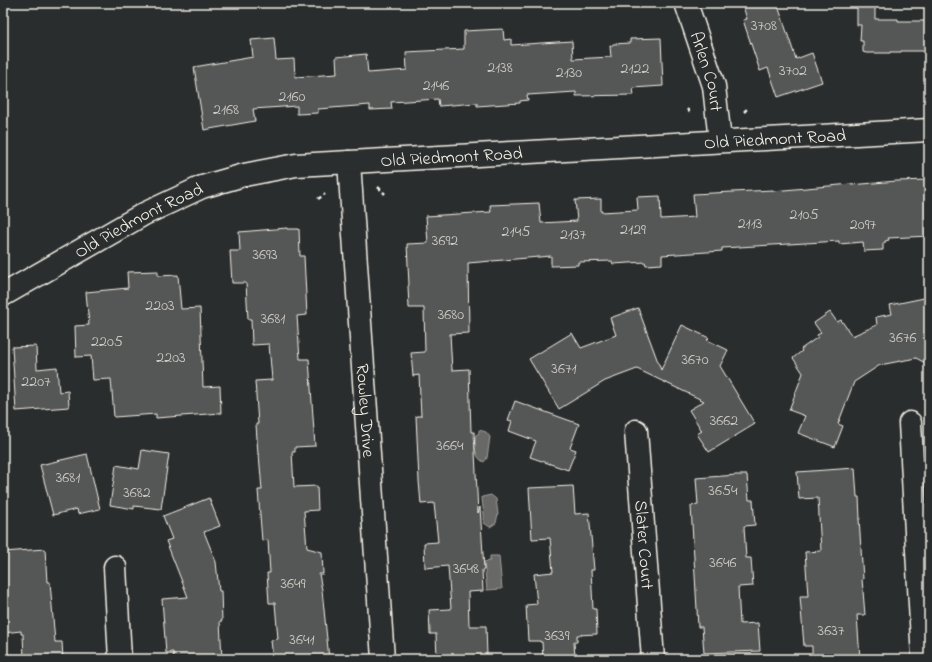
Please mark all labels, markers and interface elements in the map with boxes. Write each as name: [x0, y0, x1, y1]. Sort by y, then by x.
house number: 3708: [751, 14, 777, 38]
street label: Arlen Court: [682, 29, 728, 113]
house number: 2138: [487, 56, 513, 80]
house number: 2122: [621, 57, 650, 81]
house number: 3702: [779, 59, 807, 83]
house number: 2130: [556, 61, 582, 85]
house number: 2146: [423, 74, 449, 98]
house number: 2160: [279, 85, 306, 109]
house number: 2168: [213, 98, 239, 122]
street label: Old Piedmont Road: [703, 124, 847, 157]
street label: Old Piedmont Road: [380, 141, 523, 175]
street label: Old Piedmont Road: [70, 177, 208, 266]
house number: 2105: [789, 203, 819, 227]
house number: 2113: [738, 212, 762, 236]
house number: 2097: [850, 213, 877, 237]
house number: 2129: [620, 218, 646, 242]
house number: 2145: [502, 220, 530, 244]
house number: 2137: [560, 223, 587, 247]
house number: 3692: [432, 229, 458, 253]
house number: 3693: [252, 243, 278, 267]
house number: 2203: [145, 294, 175, 318]
house number: 3680: [438, 303, 464, 327]
house number: 3681: [261, 307, 285, 331]
house number: 3676: [889, 326, 917, 350]
house number: 2205: [91, 330, 123, 354]
house number: 2203: [156, 346, 186, 370]
house number: 3670: [681, 348, 709, 372]
house number: 3671: [551, 357, 577, 381]
street label: Rowley Drive: [348, 363, 380, 459]
house number: 2207: [21, 370, 51, 394]
house number: 3662: [710, 409, 738, 433]
house number: 3664: [436, 434, 464, 458]
house number: 3681: [56, 466, 80, 490]
house number: 3654: [708, 479, 738, 503]
house number: 3682: [123, 481, 151, 505]
street label: Slater Court: [626, 499, 659, 591]
house number: 3646: [709, 551, 737, 575]
house number: 3648: [453, 557, 479, 581]
house number: 3649: [280, 572, 306, 596]
house number: 3637: [818, 619, 845, 643]
house number: 3639: [544, 624, 570, 648]
house number: 3641: [289, 628, 315, 652]

